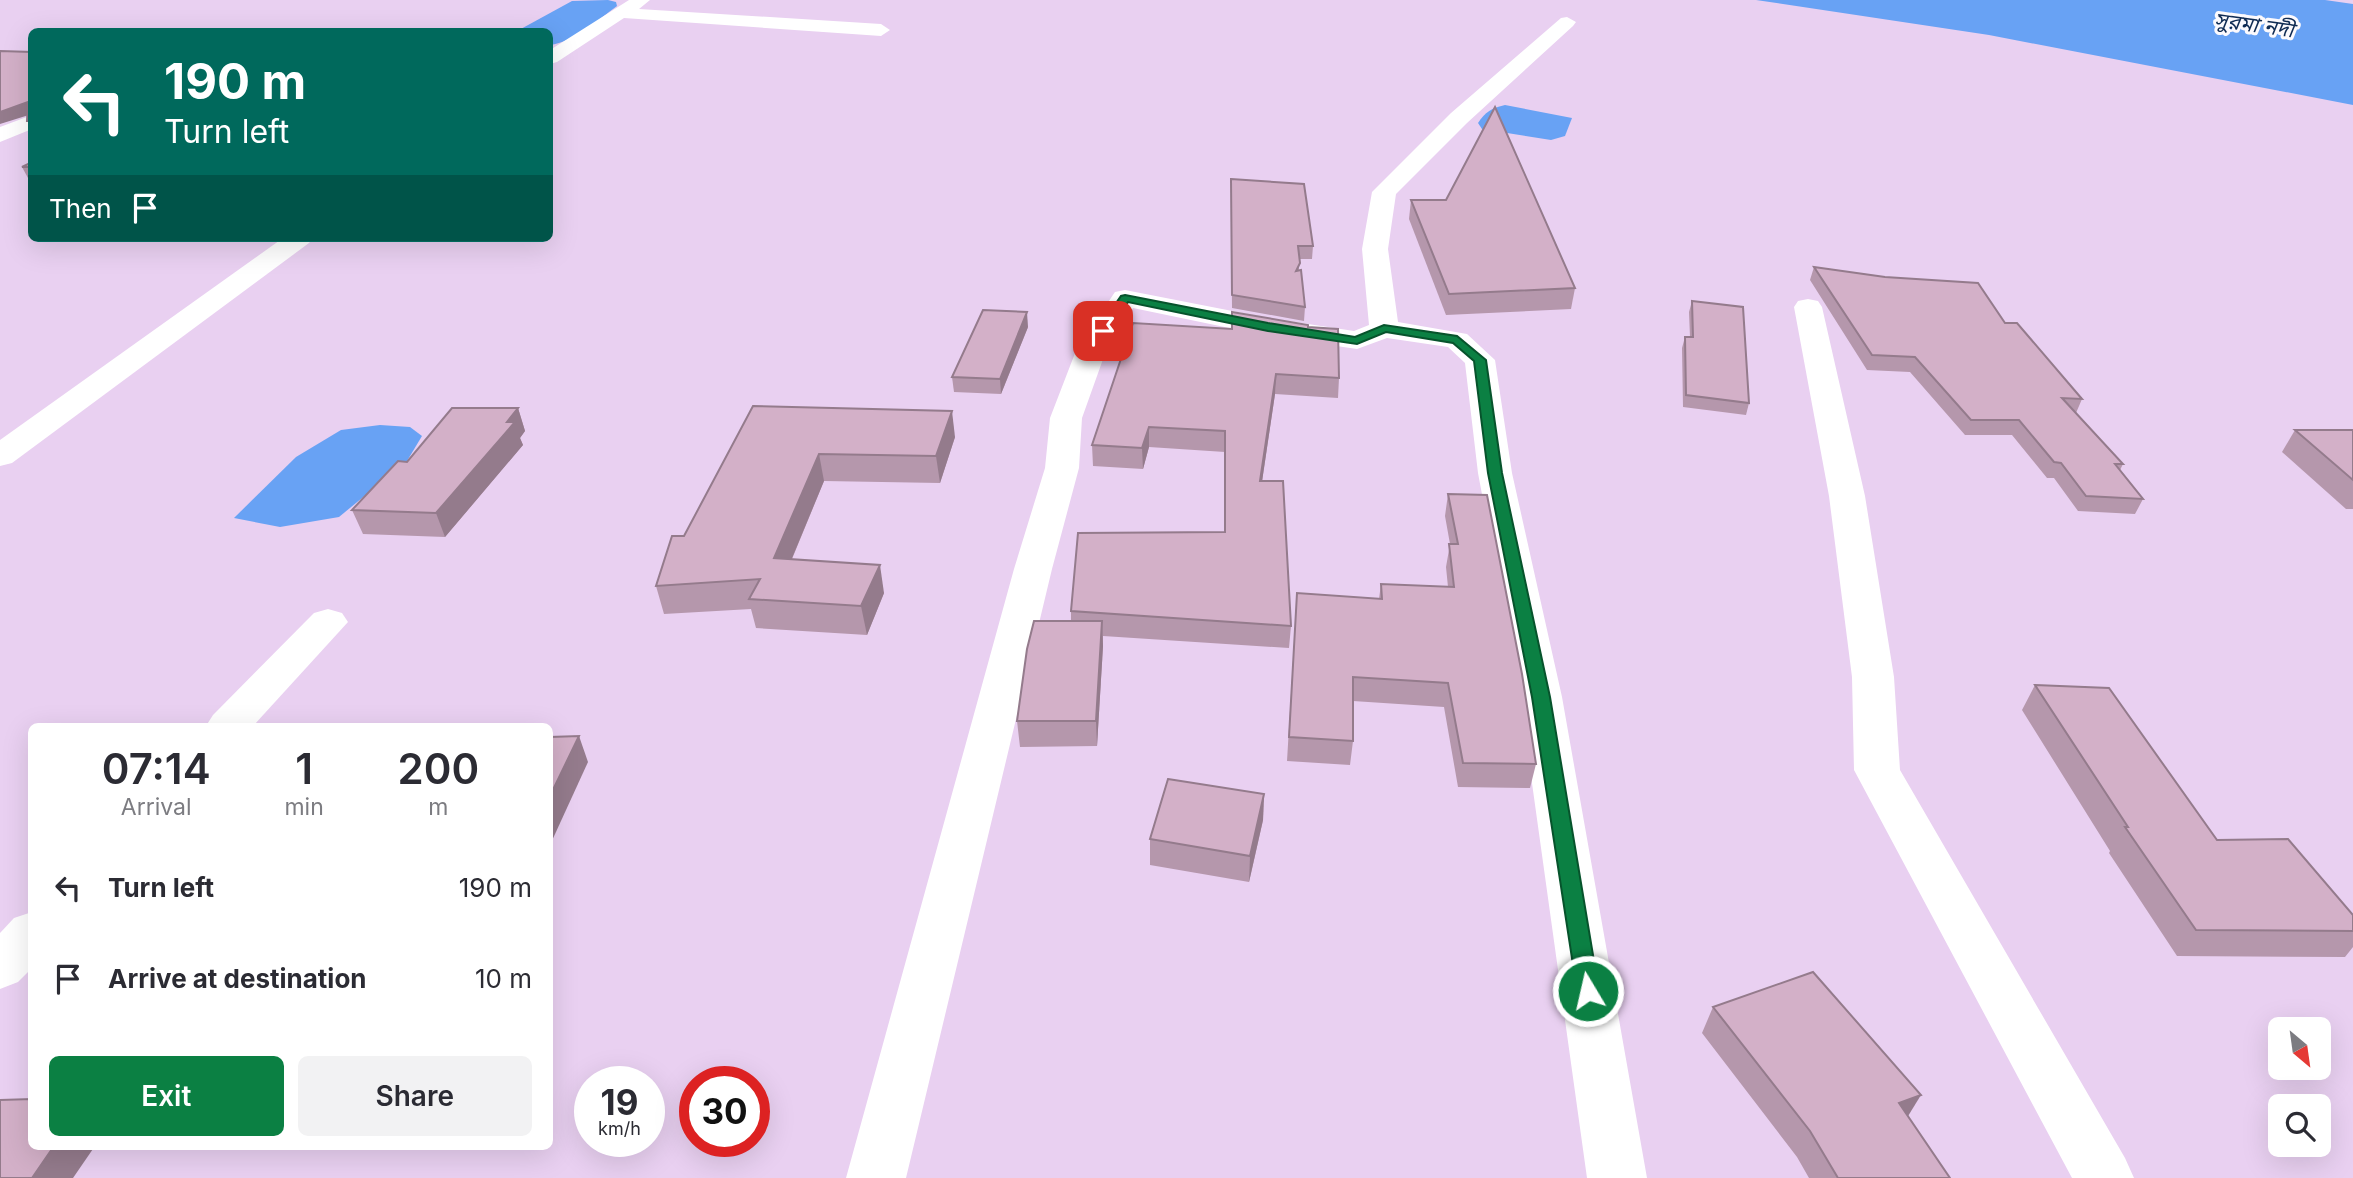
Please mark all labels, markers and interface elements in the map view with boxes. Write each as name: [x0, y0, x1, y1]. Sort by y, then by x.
water label: সুরমা নদী: [2213, 7, 2300, 43]
text: 190 m: [164, 52, 306, 111]
icon: left: [49, 56, 140, 147]
text: Turn left: [164, 112, 289, 151]
icon: arrive: [126, 189, 164, 227]
text: Then: [49, 193, 112, 224]
pin: [1073, 301, 1133, 361]
icon: arrive: [1084, 312, 1122, 350]
text: 07:14: [102, 743, 211, 794]
text: 1: [295, 743, 313, 794]
text: 200: [398, 743, 479, 794]
text: Arrival: [121, 793, 192, 821]
text: min: [284, 793, 324, 821]
text: m: [428, 793, 448, 821]
icon: left: [49, 869, 87, 907]
text: Turn left: [108, 872, 214, 903]
text: 190 m: [459, 872, 532, 903]
position arrow: [1551, 954, 1625, 1028]
icon: arrive: [49, 960, 87, 998]
text: Arrive at destination: [108, 963, 367, 994]
text: 10 m: [475, 963, 532, 994]
north arrow: [2268, 1017, 2331, 1080]
map controls: [2268, 1017, 2331, 1157]
button: Exit: [49, 1056, 284, 1136]
button: Share: [298, 1056, 532, 1136]
speed limit sign: 30: [679, 1066, 770, 1157]
text: 19: [601, 1081, 638, 1123]
button: search: [2268, 1094, 2331, 1157]
text: km/h: [598, 1118, 641, 1139]

